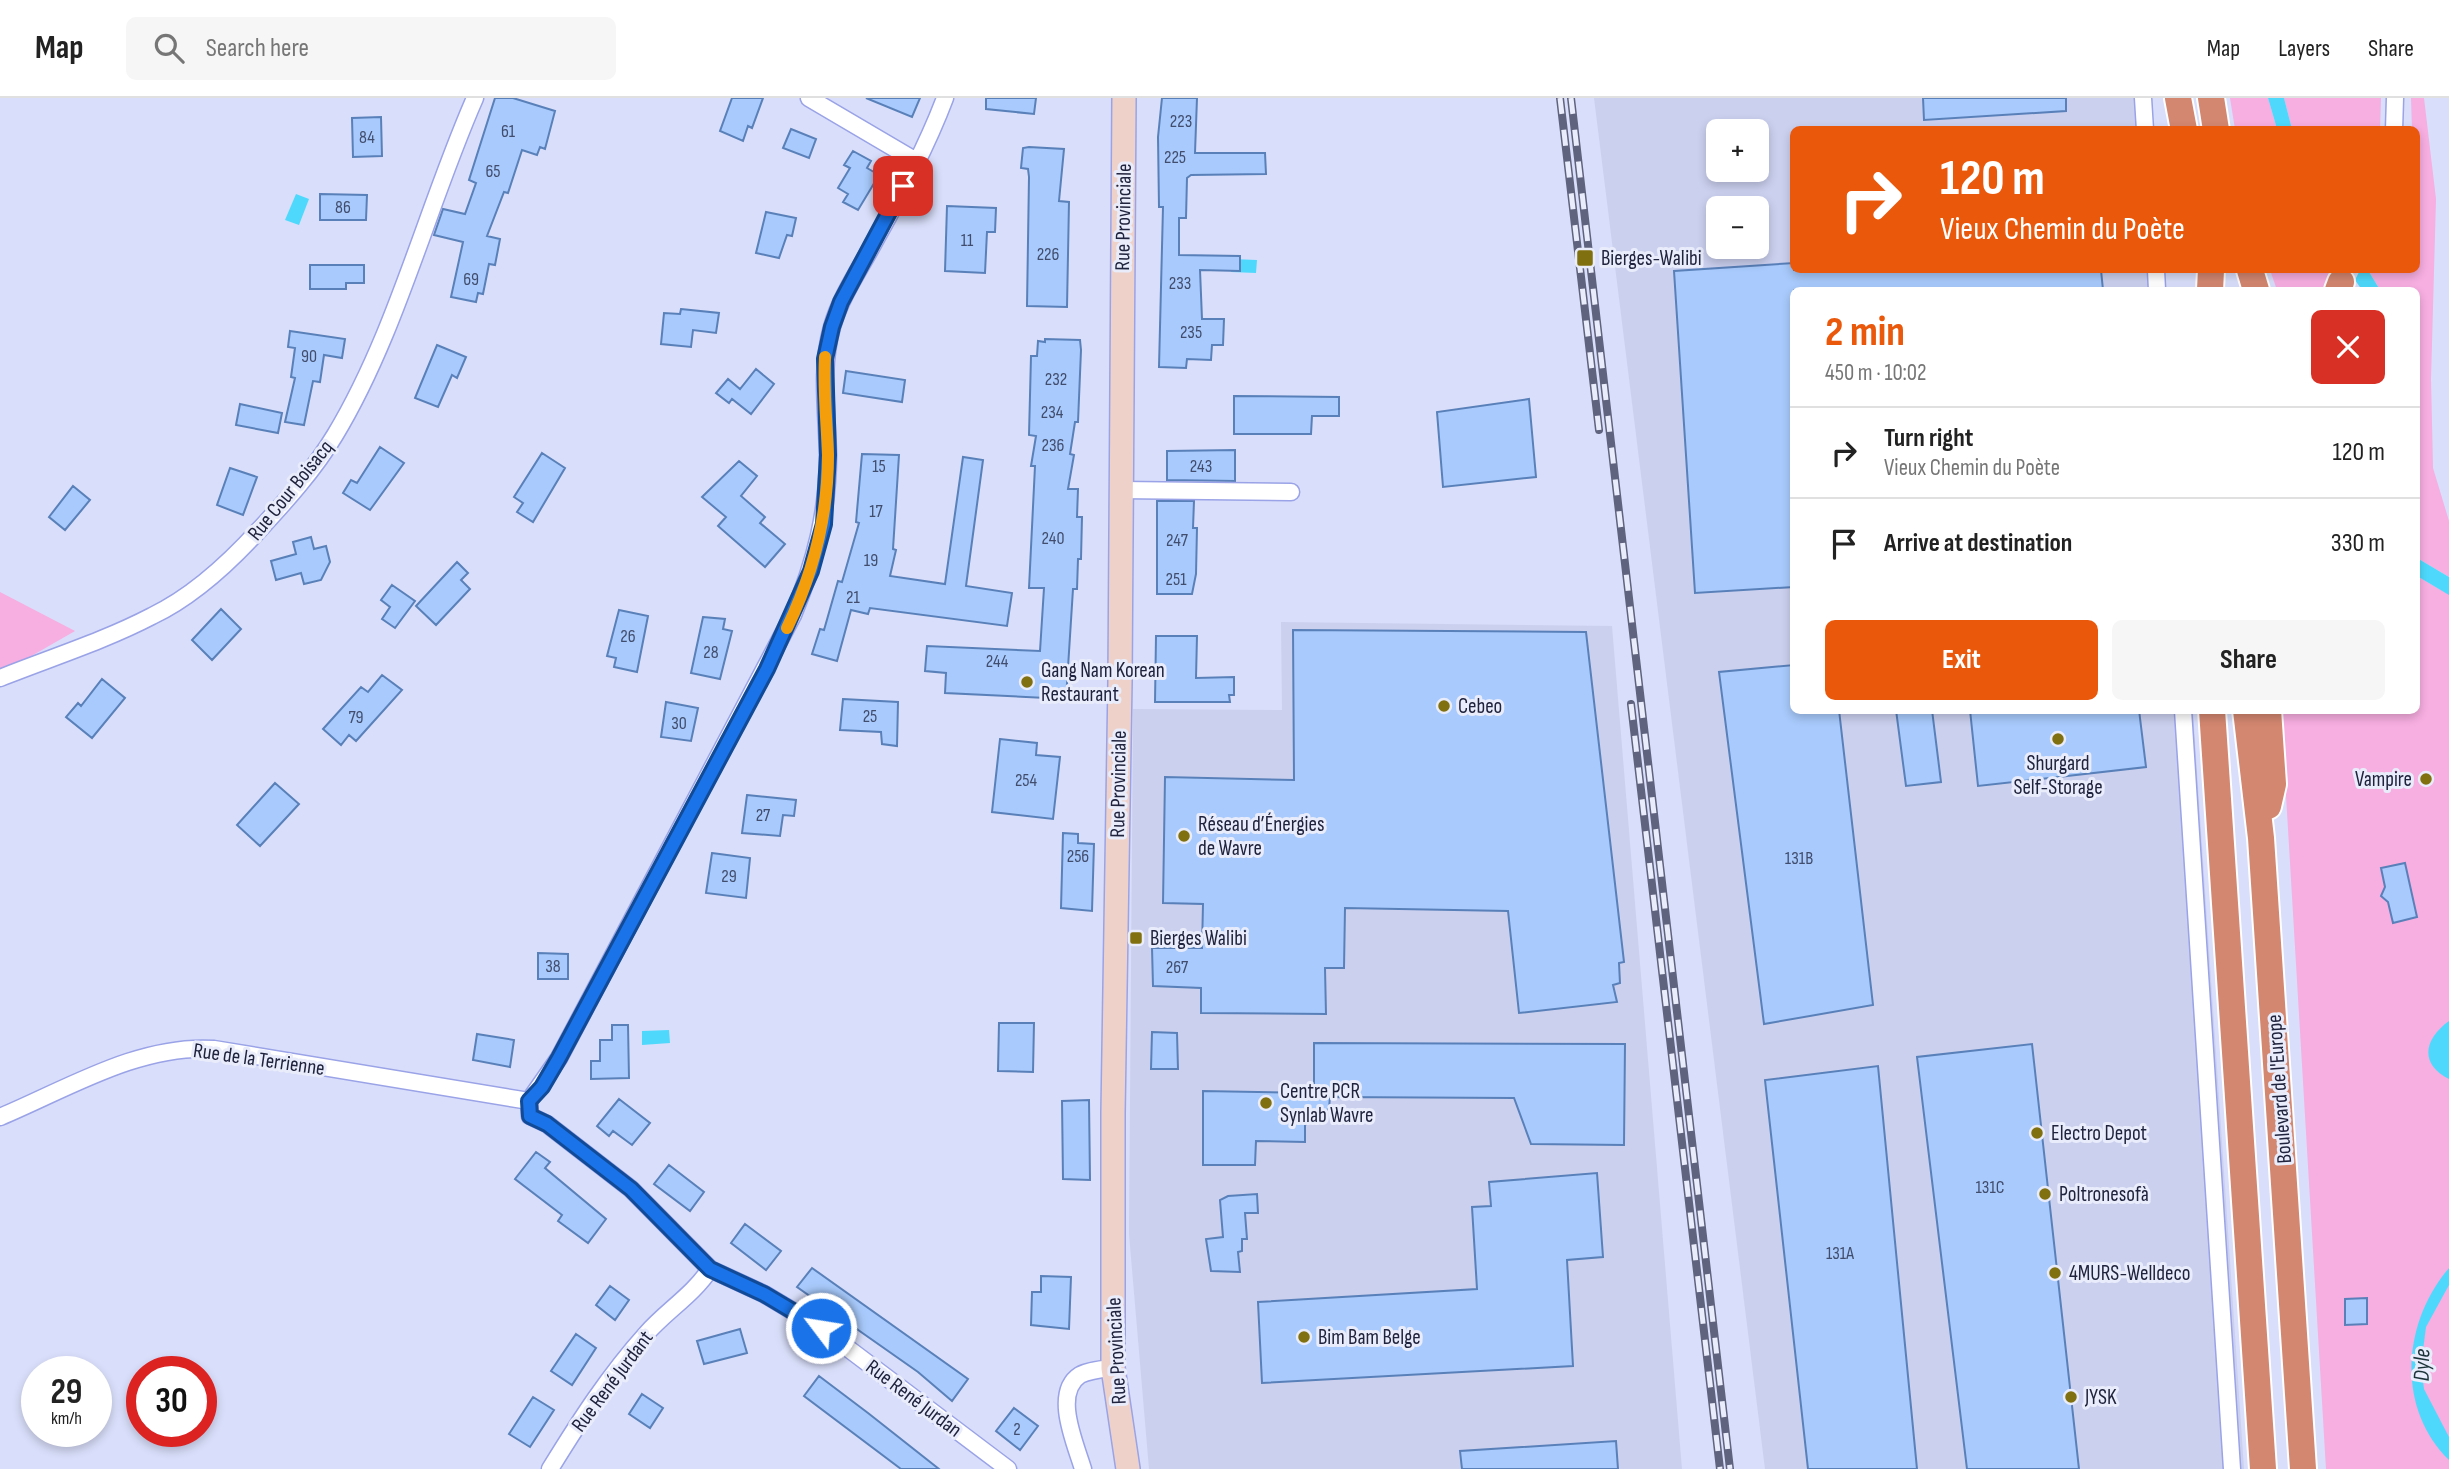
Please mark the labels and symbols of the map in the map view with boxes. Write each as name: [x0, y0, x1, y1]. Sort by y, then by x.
house number: 223: [1170, 111, 1192, 132]
house number: 61: [501, 121, 516, 142]
house number: 84: [359, 127, 375, 148]
house number: 225: [1164, 147, 1186, 168]
pin: [873, 156, 933, 216]
house number: 65: [485, 161, 501, 182]
street label: Rue Provinciale: [1110, 163, 1137, 271]
house number: 86: [335, 197, 351, 218]
house number: 11: [961, 230, 974, 251]
house number: 226: [1037, 244, 1059, 265]
place label: Bierges-Walibi: [1601, 246, 1702, 271]
marker: Bierges-Walibi: [1575, 248, 1595, 268]
house number: 69: [463, 269, 479, 290]
house number: 233: [1169, 273, 1191, 294]
house number: 235: [1180, 322, 1202, 343]
house number: 90: [301, 346, 317, 367]
house number: 232: [1045, 369, 1067, 390]
house number: 234: [1041, 402, 1064, 423]
street label: Rue Cour Boisacq: [242, 435, 338, 545]
house number: 236: [1042, 435, 1065, 456]
house number: 15: [872, 456, 886, 477]
house number: 243: [1190, 456, 1212, 477]
house number: 17: [869, 501, 884, 522]
house number: 240: [1042, 528, 1064, 549]
house number: 247: [1166, 530, 1189, 551]
house number: 19: [864, 550, 878, 571]
house number: 251: [1166, 569, 1187, 590]
house number: 21: [846, 587, 861, 608]
house number: 26: [620, 626, 636, 647]
house number: 28: [703, 642, 719, 663]
house number: 244: [986, 651, 1009, 672]
place label: Gang Nam Korean Restaurant: [1041, 658, 1165, 707]
marker: Gang Nam Korean Restaurant: [1019, 674, 1035, 690]
place label: Cebeo: [1458, 694, 1502, 719]
marker: Cebeo: [1436, 698, 1452, 714]
house number: 25: [863, 706, 877, 727]
house number: 79: [348, 707, 364, 728]
house number: 30: [671, 713, 687, 734]
street label: Rue Provinciale: [1105, 730, 1132, 838]
marker: Shurgard Self-Storage: [2050, 731, 2066, 747]
place label: Shurgard Self-Storage: [2013, 751, 2103, 800]
place label: Vampire: [2355, 767, 2412, 792]
house number: 254: [1015, 770, 1038, 791]
marker: Vampire: [2418, 771, 2434, 787]
house number: 27: [756, 805, 771, 826]
place label: Réseau d’Énergies de Wavre: [1198, 812, 1325, 861]
marker: Réseau d’Énergies de Wavre: [1176, 828, 1192, 844]
house number: 256: [1067, 846, 1089, 867]
house number: 131B: [1785, 848, 1813, 869]
house number: 29: [721, 866, 737, 887]
place label: Bierges Walibi: [1150, 926, 1247, 951]
marker: Bierges Walibi: [1128, 930, 1144, 946]
house number: 38: [545, 956, 561, 977]
house number: 267: [1166, 957, 1189, 978]
street label: Boulevard de l'Europe: [2262, 1014, 2297, 1164]
street label: Rue de la Terrienne: [192, 1038, 326, 1081]
place label: Centre PCR Synlab Wavre: [1280, 1079, 1373, 1128]
marker: Centre PCR Synlab Wavre: [1258, 1095, 1274, 1111]
place label: Electro Depot: [2051, 1121, 2147, 1146]
marker: Electro Depot: [2029, 1125, 2045, 1141]
house number: 131C: [1976, 1177, 2004, 1198]
place label: Poltronesofà: [2059, 1182, 2149, 1207]
marker: Poltronesofà: [2037, 1186, 2053, 1202]
house number: 131A: [1826, 1243, 1854, 1264]
place label: 4MURS-Welldeco: [2069, 1261, 2191, 1286]
marker: 4MURS-Welldeco: [2047, 1265, 2063, 1281]
position arrow: [784, 1291, 858, 1365]
street label: Rue Provinciale: [1101, 1297, 1132, 1405]
place label: Bim Bam Belge: [1318, 1325, 1421, 1350]
street label: Rue René Jurdant: [566, 1326, 659, 1437]
marker: Bim Bam Belge: [1296, 1329, 1312, 1345]
water label: Dyle: [2408, 1348, 2436, 1382]
street label: Rue René Jurdan: [861, 1354, 967, 1443]
speed limit sign: 30: [126, 1356, 217, 1447]
place label: JYSK: [2084, 1385, 2117, 1410]
marker: JYSK: [2063, 1389, 2079, 1405]
house number: 2: [1013, 1419, 1021, 1440]

